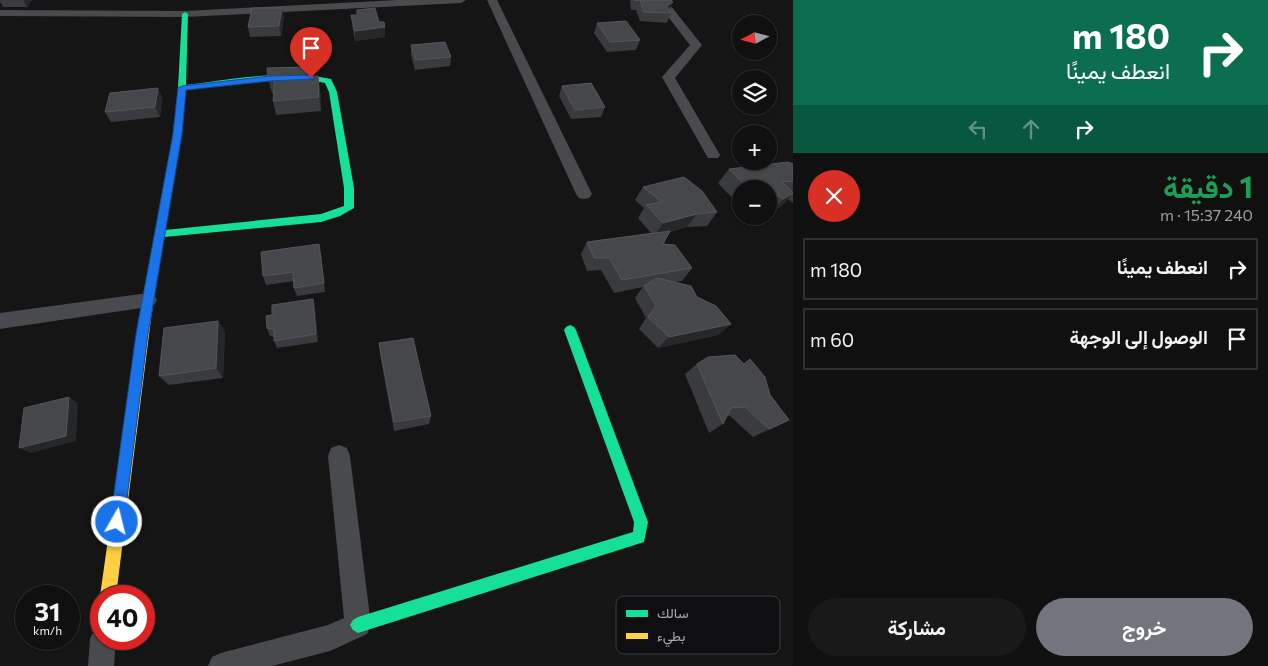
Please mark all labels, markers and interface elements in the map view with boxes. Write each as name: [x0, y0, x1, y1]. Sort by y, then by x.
text: 180 m: [1072, 13, 1170, 56]
north arrow: [732, 15, 778, 60]
map controls: [732, 15, 777, 225]
icon: right: [1188, 20, 1253, 85]
pin: [290, 27, 332, 78]
icon: arrive: [297, 34, 325, 62]
text: انعطف يمينًا: [1066, 57, 1170, 84]
button: layers: [732, 70, 777, 115]
icon: left: [964, 115, 992, 143]
icon: ahead: [1017, 115, 1045, 143]
icon: right: [1070, 115, 1098, 143]
button: +: [732, 125, 777, 170]
text: 1 دقيقة: [1163, 167, 1253, 204]
button: close: [808, 170, 860, 222]
button: −: [732, 180, 777, 225]
text: 240 m · 15:37: [1160, 205, 1253, 224]
text: انعطف يمينًا: [1117, 255, 1208, 278]
icon: right: [1223, 255, 1251, 283]
text: 180 m: [810, 258, 862, 281]
text: الوصول إلى الوجهة: [1069, 325, 1208, 348]
icon: arrive: [1223, 325, 1251, 353]
text: 60 m: [810, 328, 854, 351]
position arrow: [90, 495, 142, 547]
speed limit sign: 40: [90, 585, 155, 650]
text: 31: [35, 596, 60, 626]
legend: [616, 596, 780, 654]
button: مشاركة: [808, 598, 1026, 656]
button: خروج: [1036, 598, 1253, 656]
text: سالك: [657, 604, 688, 621]
text: km/h: [33, 623, 62, 637]
text: بطيء: [657, 627, 685, 648]

